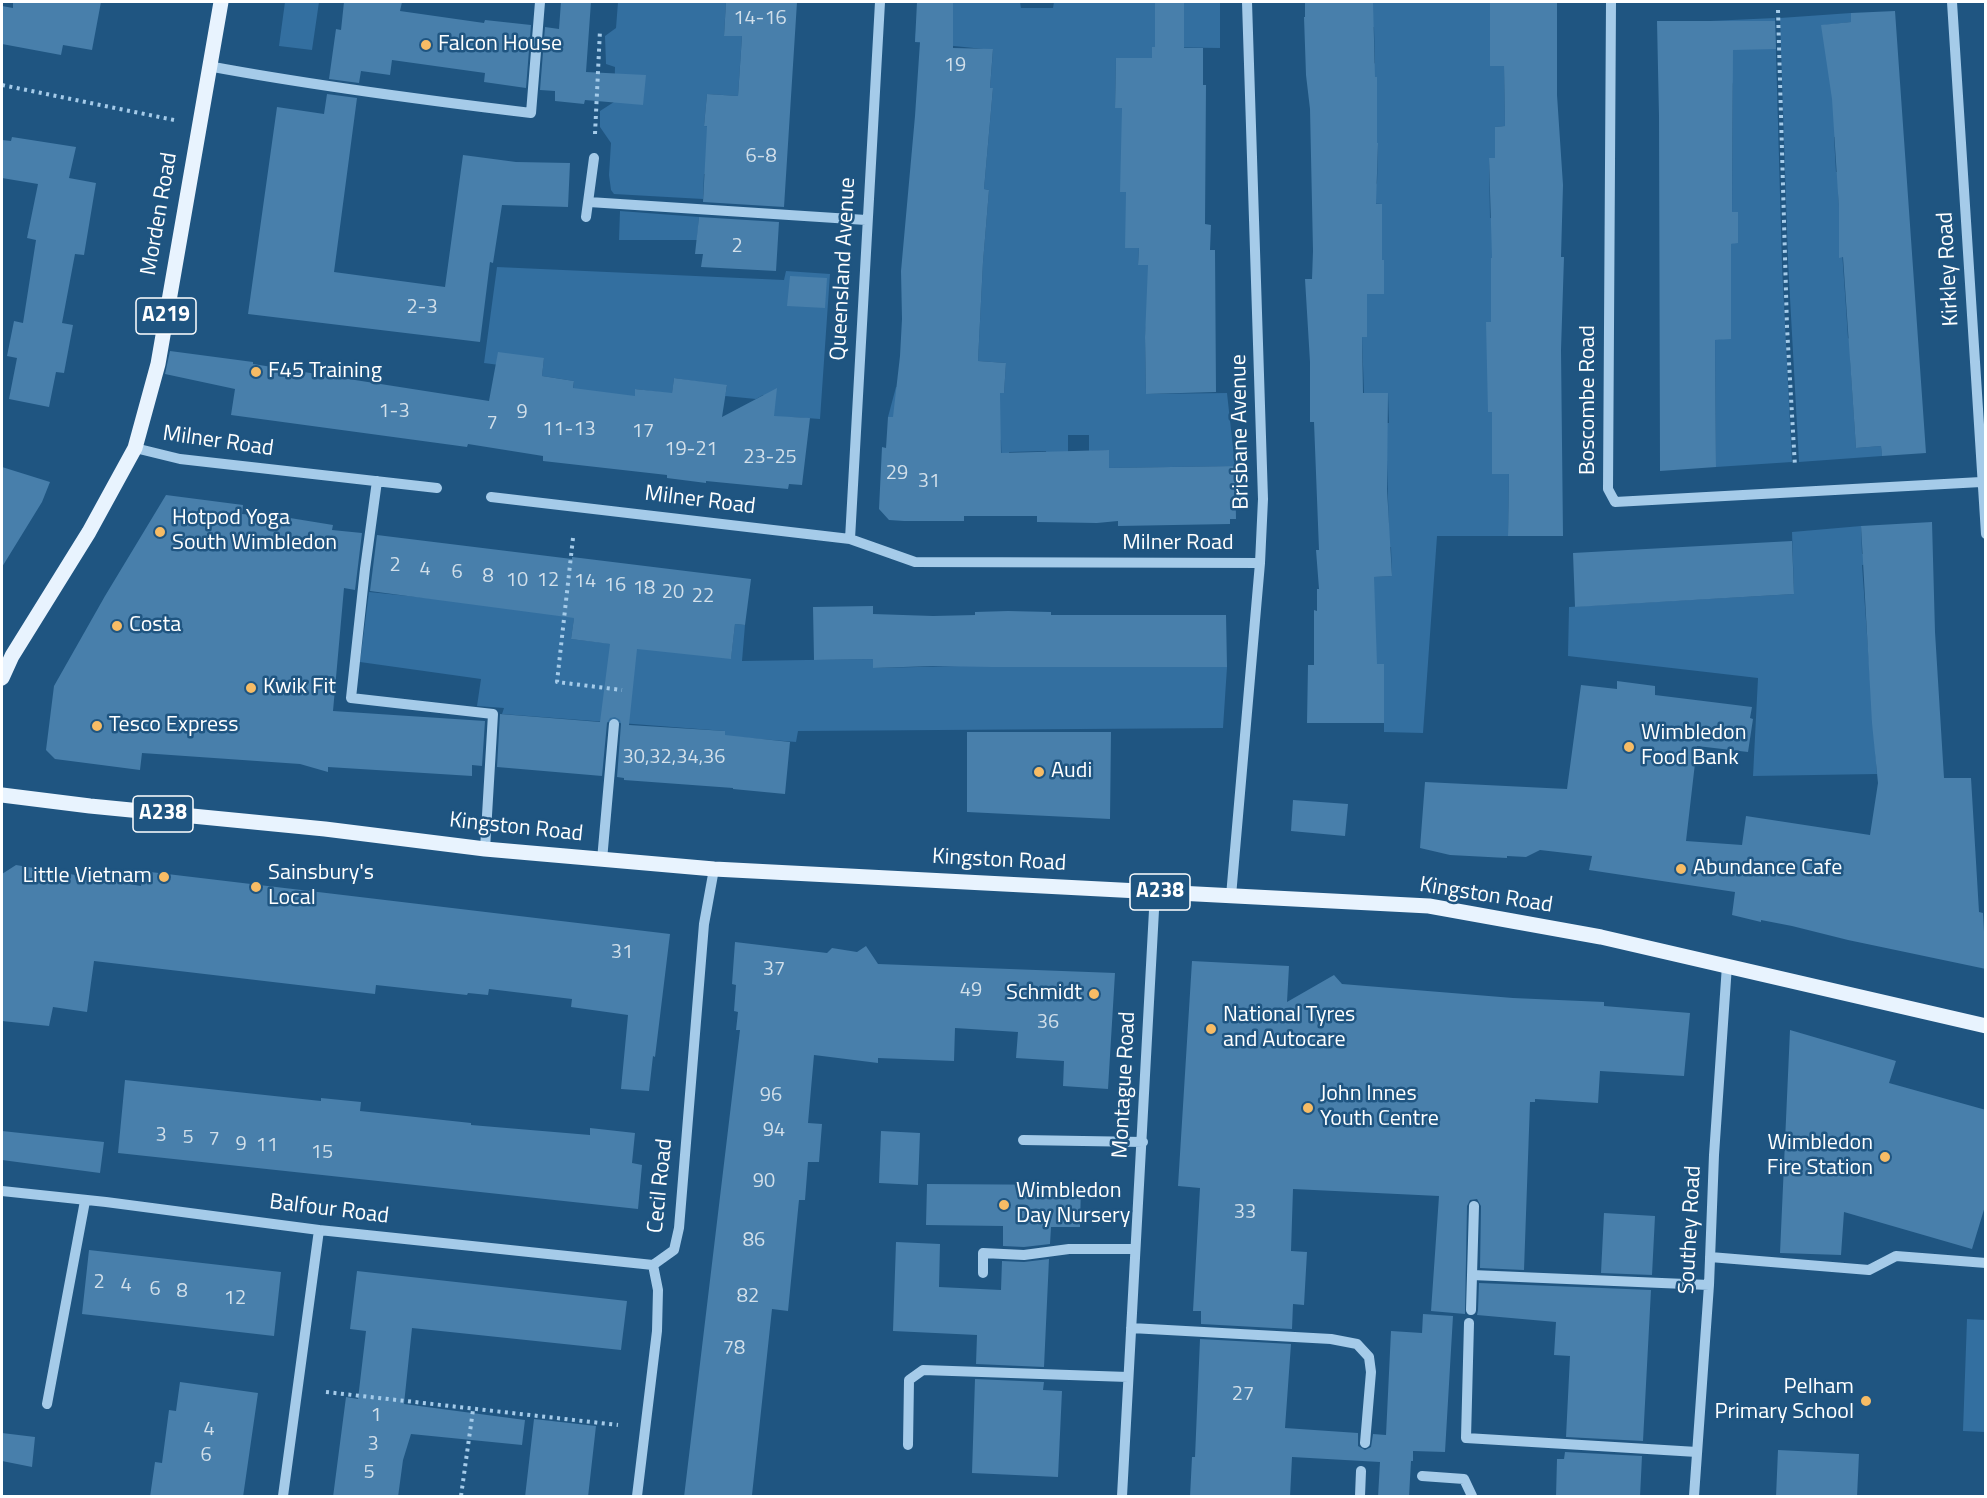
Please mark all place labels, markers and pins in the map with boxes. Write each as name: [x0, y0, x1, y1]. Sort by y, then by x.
place label: Falcon House: [438, 32, 562, 58]
marker: Falcon House: [419, 38, 433, 52]
place label: F45 Training: [268, 359, 382, 385]
marker: F45 Training: [249, 365, 263, 379]
place label: Hotpod Yoga South Wimbledon: [172, 506, 337, 558]
marker: Hotpod Yoga South Wimbledon: [153, 525, 167, 539]
place label: Costa: [129, 613, 181, 639]
marker: Costa: [110, 619, 124, 633]
place label: Kwik Fit: [263, 675, 336, 701]
marker: Kwik Fit: [244, 681, 258, 695]
place label: Tesco Express: [109, 713, 238, 739]
marker: Tesco Express: [90, 719, 104, 733]
place label: Wimbledon Food Bank: [1641, 721, 1747, 772]
marker: Wimbledon Food Bank: [1622, 740, 1636, 754]
place label: Audi: [1051, 759, 1092, 785]
marker: Audi: [1032, 765, 1046, 779]
place label: Abundance Cafe: [1693, 856, 1842, 882]
place label: Sainsbury's Local: [268, 861, 374, 912]
marker: Abundance Cafe: [1674, 862, 1688, 876]
place label: Little Vietnam: [23, 864, 152, 890]
marker: Little Vietnam: [157, 870, 171, 884]
marker: Sainsbury's Local: [249, 880, 263, 894]
place label: Schmidt: [1006, 981, 1082, 1007]
marker: Schmidt: [1087, 987, 1101, 1001]
place label: National Tyres and Autocare: [1223, 1003, 1355, 1054]
marker: National Tyres and Autocare: [1204, 1022, 1218, 1036]
place label: John Innes Youth Centre: [1320, 1082, 1439, 1134]
marker: John Innes Youth Centre: [1301, 1101, 1315, 1115]
place label: Wimbledon Fire Station: [1767, 1131, 1873, 1182]
marker: Wimbledon Fire Station: [1878, 1150, 1892, 1164]
place label: Wimbledon Day Nursery: [1016, 1179, 1130, 1230]
marker: Wimbledon Day Nursery: [997, 1198, 1011, 1212]
place label: Pelham Primary School: [1714, 1375, 1854, 1426]
marker: Pelham Primary School: [1859, 1394, 1873, 1408]

